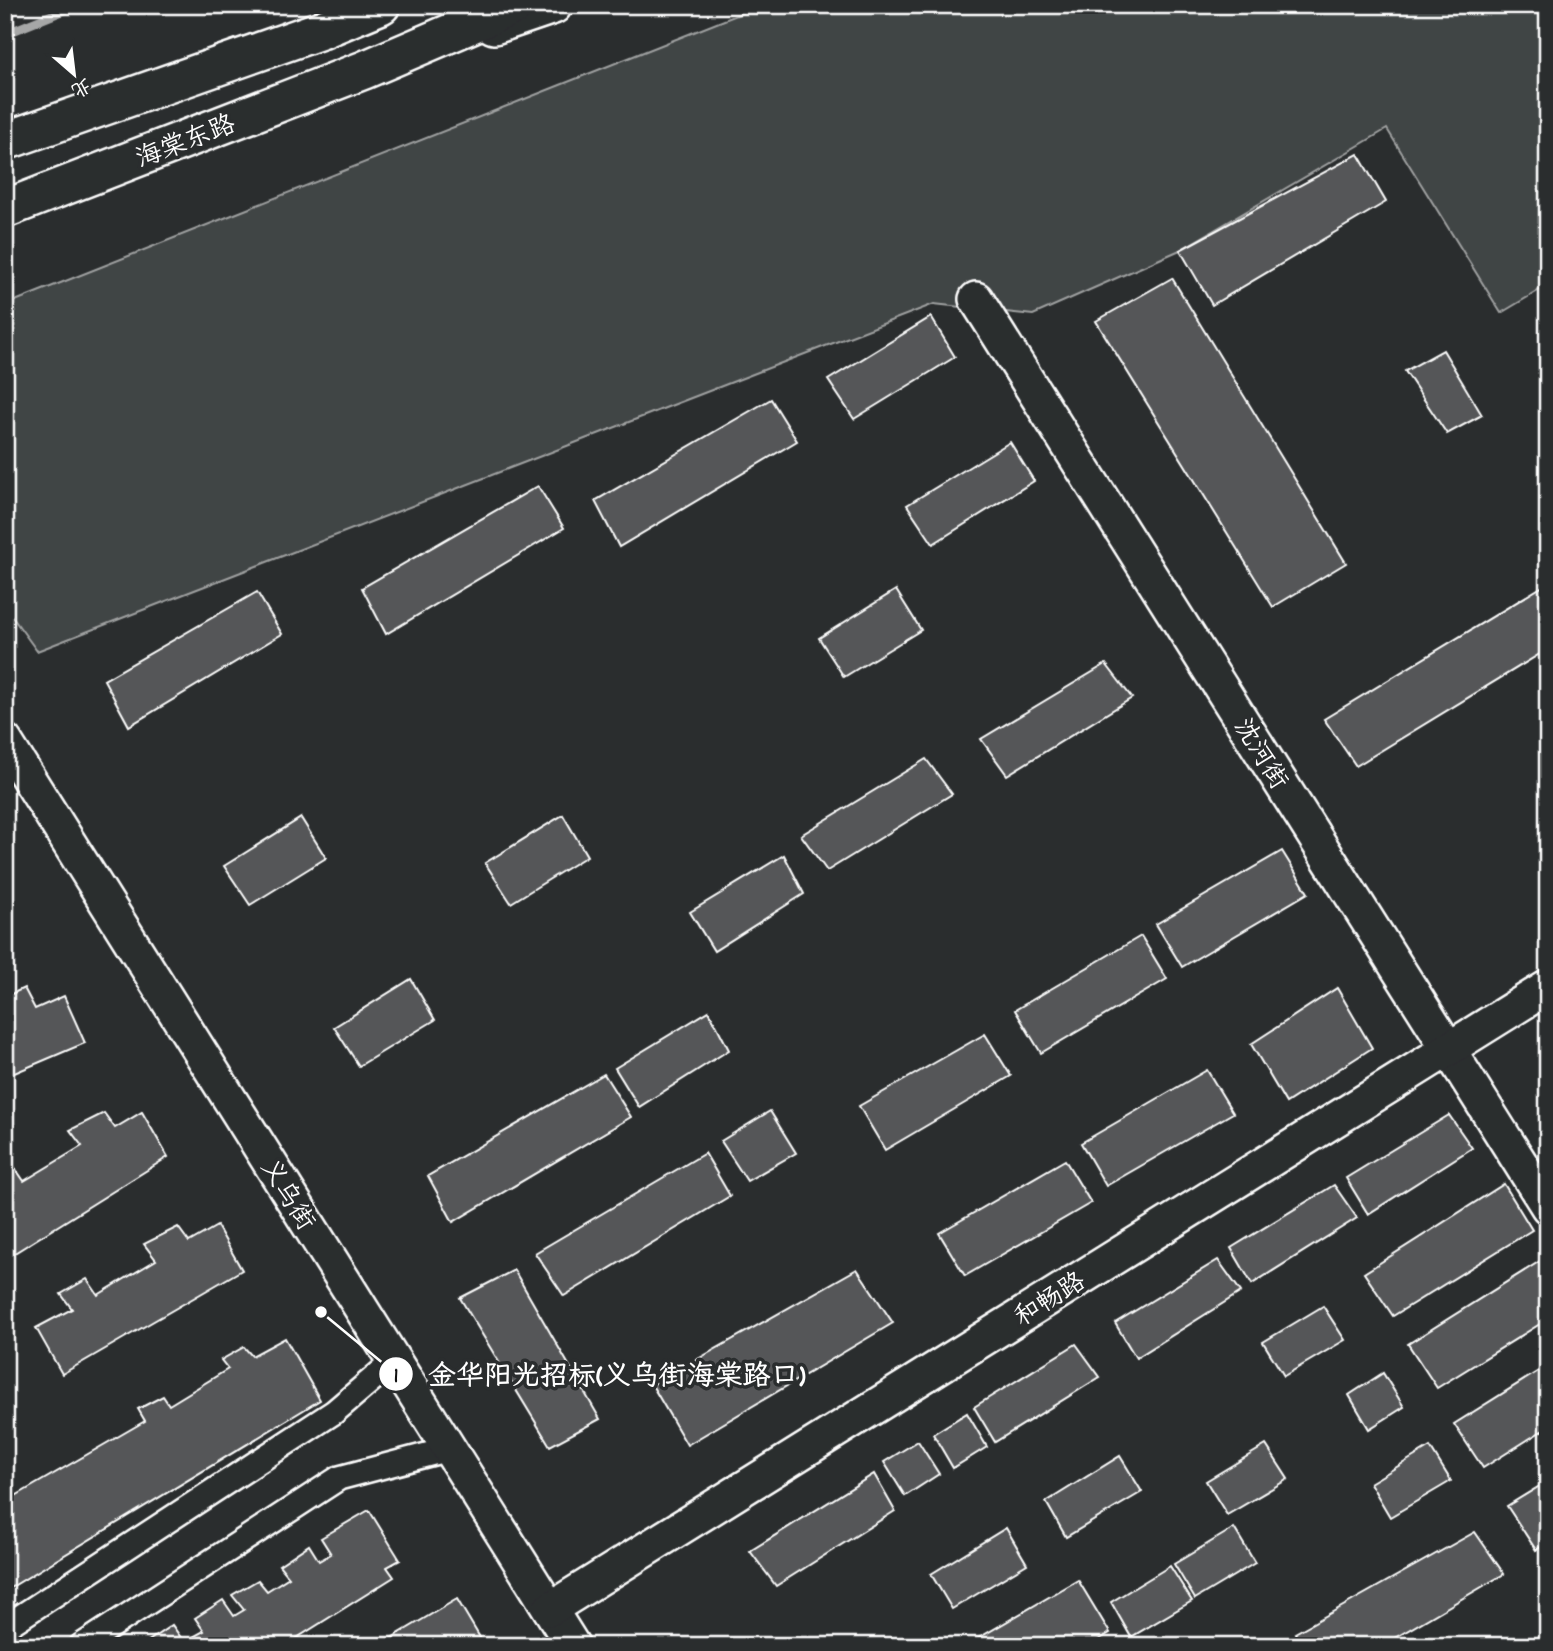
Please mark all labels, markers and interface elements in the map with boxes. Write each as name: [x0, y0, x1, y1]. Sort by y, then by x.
north arrow: [38, 38, 108, 108]
text: 北: [66, 70, 95, 102]
street label: 海棠东路: [131, 107, 241, 179]
street label: 沈河街: [1223, 712, 1295, 798]
street label: 义乌街: [250, 1153, 322, 1239]
street label: 和畅路: [1008, 1265, 1094, 1337]
callout: 金华阳光招标(义乌街海棠路口): [379, 1350, 820, 1399]
text: 金华阳光招标(义乌街海棠路口): [428, 1359, 806, 1399]
text: 1: [394, 1363, 398, 1393]

